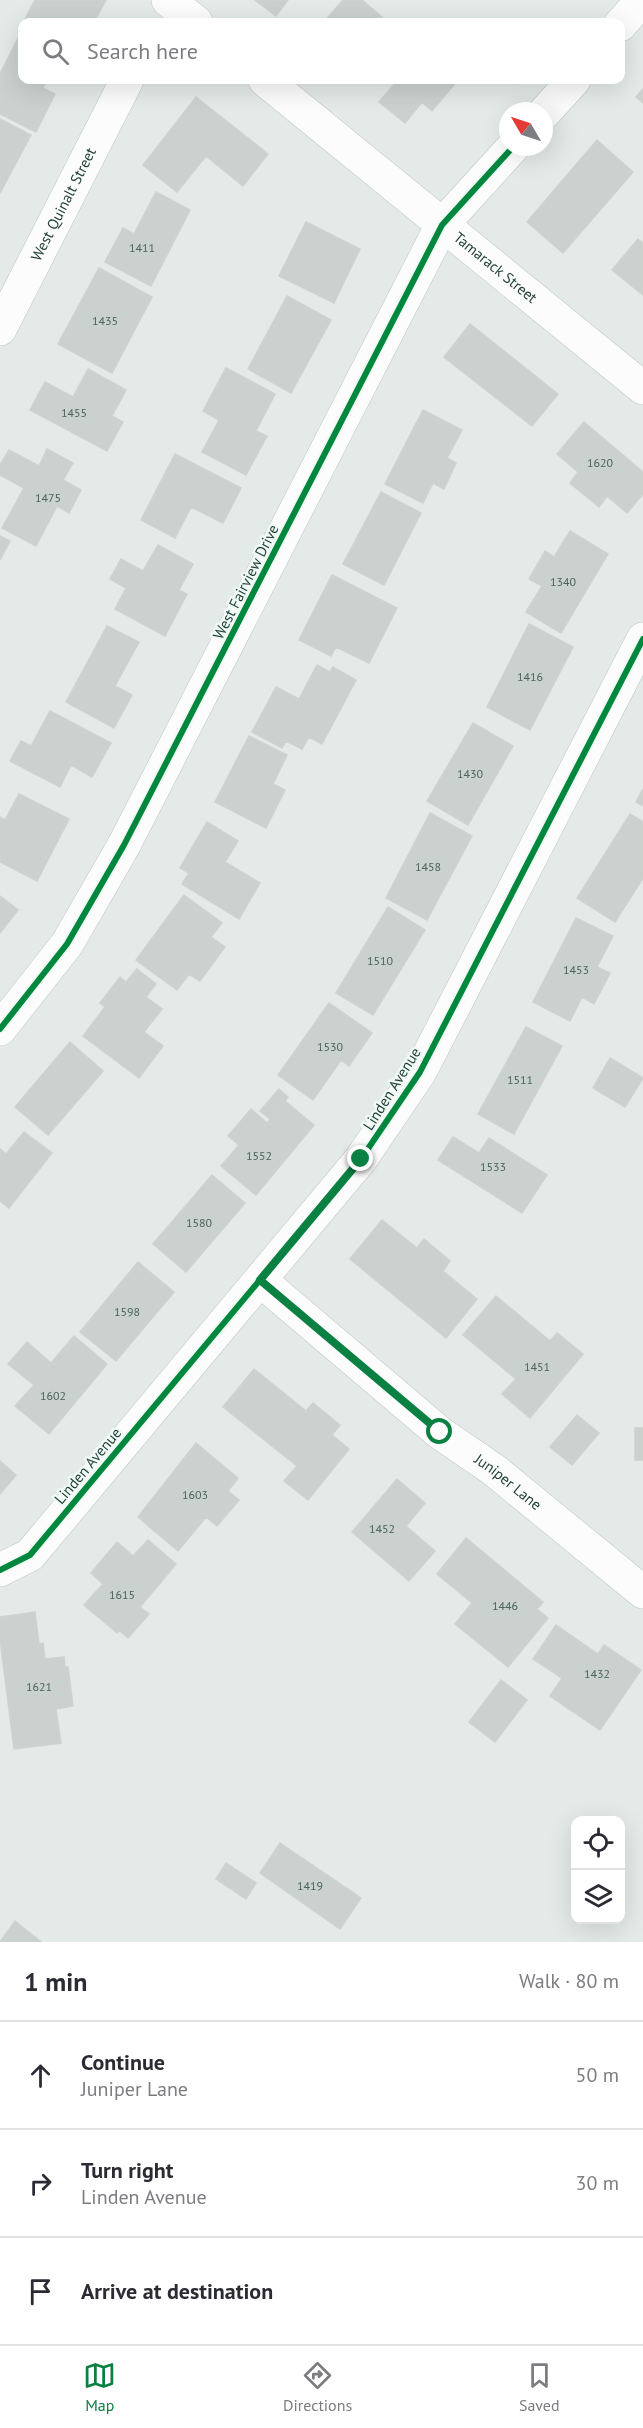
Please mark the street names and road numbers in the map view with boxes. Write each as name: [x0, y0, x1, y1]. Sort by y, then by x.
street label: West Quinalt Street: [26, 144, 100, 264]
street label: Tamarack Street: [450, 228, 541, 307]
street label: West Fairview Drive: [208, 521, 283, 642]
street label: Linden Avenue: [359, 1044, 425, 1134]
street label: Linden Avenue: [50, 1423, 125, 1508]
street label: Juniper Lane: [470, 1449, 546, 1514]

